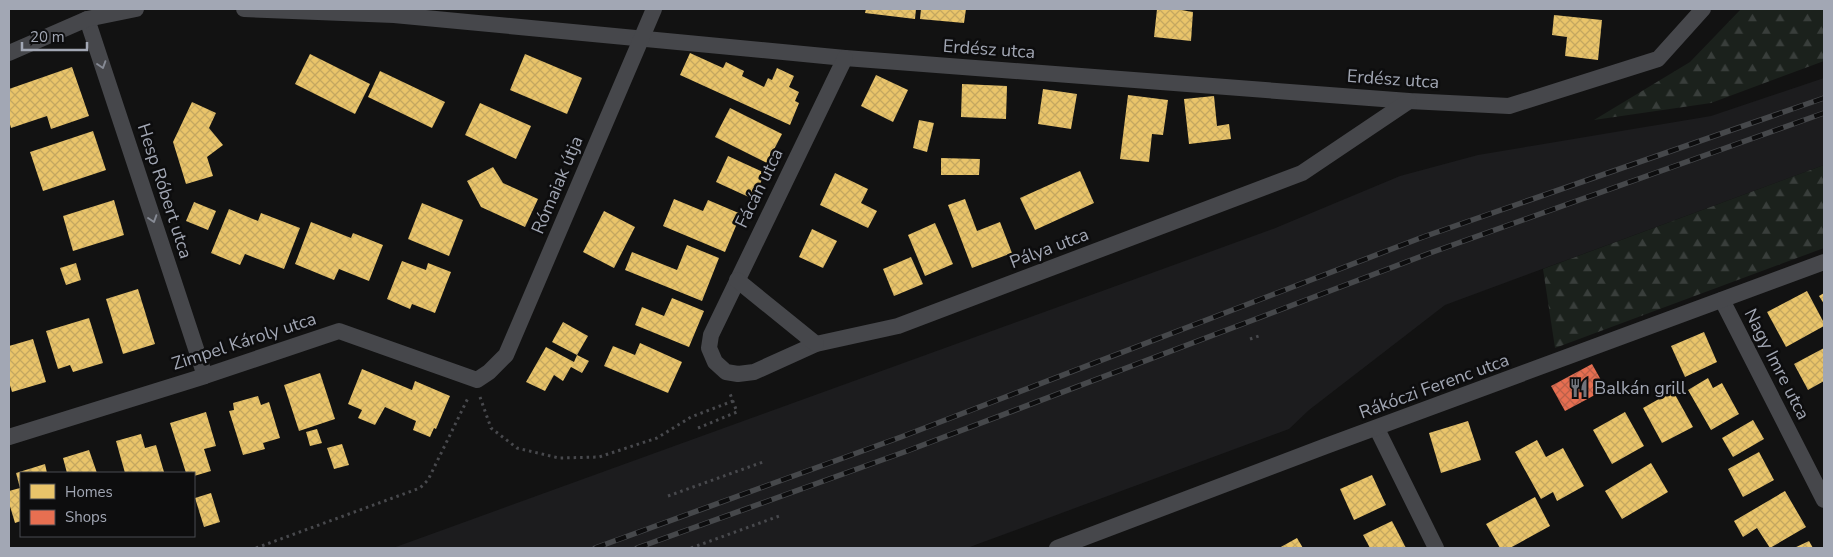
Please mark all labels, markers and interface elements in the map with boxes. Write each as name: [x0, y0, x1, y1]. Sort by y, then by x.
scale bar: [22, 20, 88, 52]
text: 20 m: [30, 27, 65, 47]
street label: Erdész utca: [942, 34, 1036, 64]
one-way arrow: [96, 60, 106, 69]
street label: Erdész utca: [1346, 64, 1440, 94]
street label: Hesp Róbert utca: [132, 120, 198, 262]
street label: Rómaiak útja: [526, 132, 588, 238]
street label: Fácán utca: [729, 144, 789, 232]
one-way arrow: [147, 215, 157, 223]
street label: Pálya utca: [1006, 222, 1092, 274]
street label: Nagy Imre utca: [1739, 304, 1815, 424]
street label: Zimpel Károly utca: [169, 306, 319, 376]
street label: Rákóczi Ferenc utca: [1356, 348, 1512, 424]
place label: Balkán grill: [1594, 376, 1687, 400]
restaurant icon: Balkán grill: [1568, 377, 1590, 399]
legend: [20, 472, 195, 537]
text: Homes: [65, 482, 113, 502]
text: Shops: [65, 507, 107, 527]

